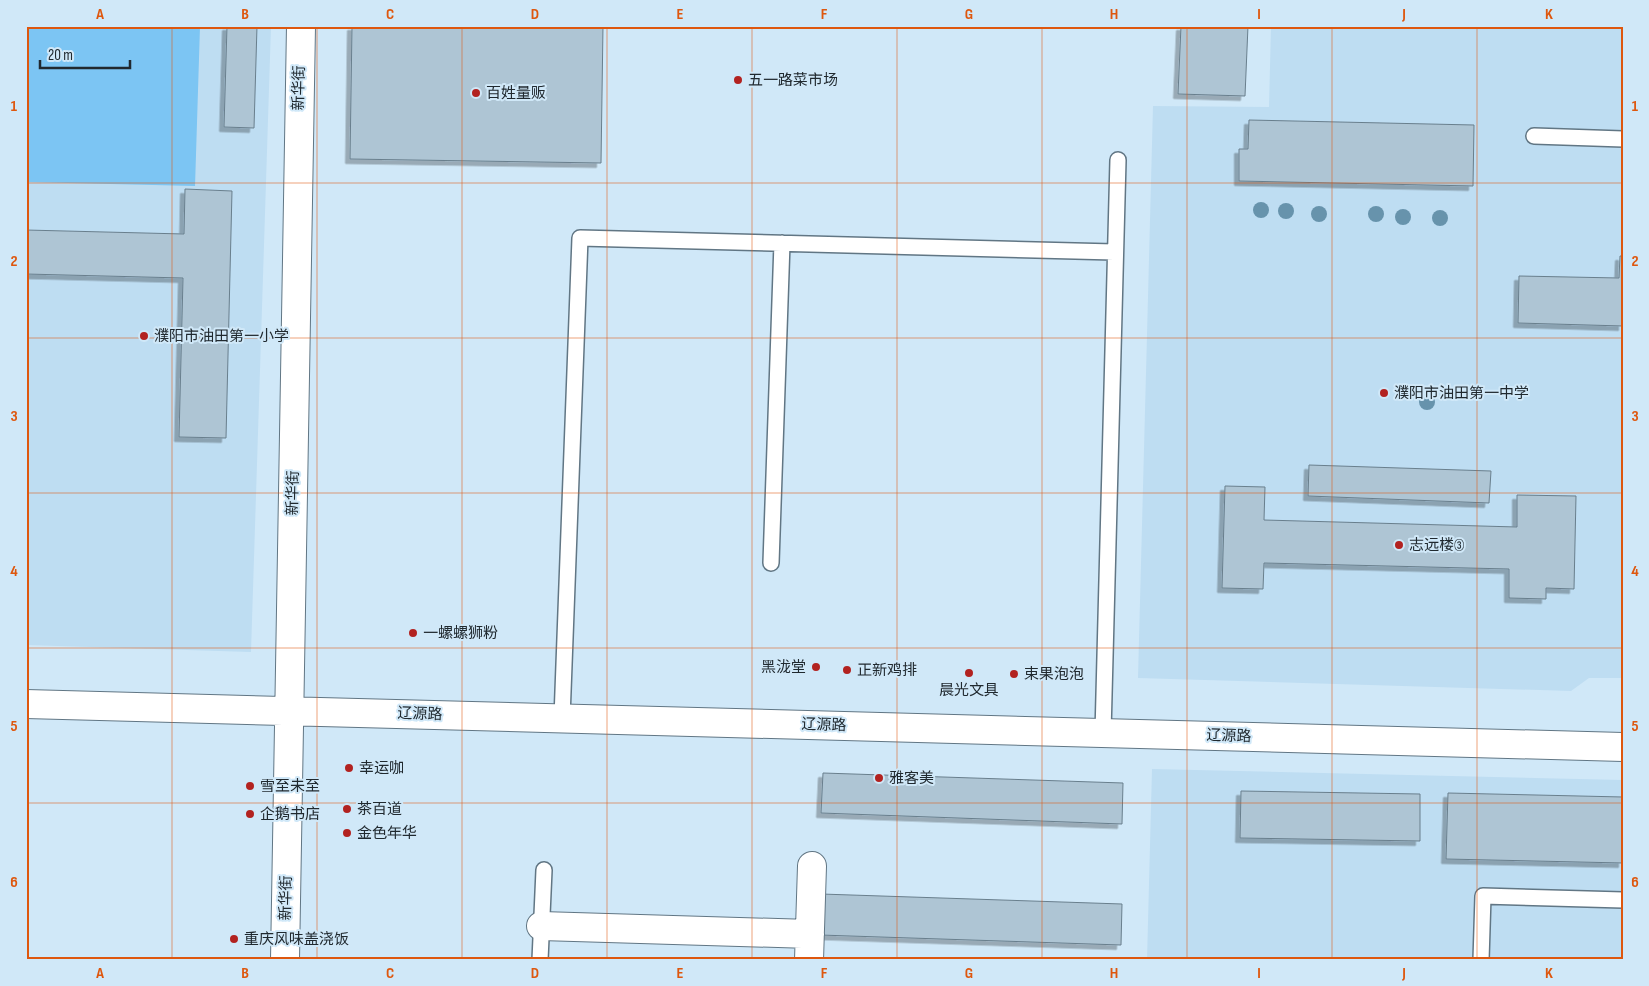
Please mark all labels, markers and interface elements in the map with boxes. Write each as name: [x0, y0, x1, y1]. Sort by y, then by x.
text: A: [95, 5, 104, 24]
text: B: [241, 5, 249, 24]
text: C: [386, 5, 394, 24]
text: D: [531, 5, 539, 24]
text: E: [677, 5, 684, 24]
text: F: [821, 5, 828, 24]
text: G: [965, 5, 973, 24]
text: H: [1110, 5, 1118, 24]
text: I: [1257, 5, 1261, 24]
text: J: [1401, 5, 1406, 24]
text: K: [1545, 5, 1553, 24]
scale bar: [40, 38, 130, 70]
text: 20 m: [48, 46, 73, 65]
street label: 新华街: [289, 65, 309, 111]
place label: 五一路菜市场: [748, 71, 838, 90]
marker: 五一路菜市场: [732, 74, 744, 86]
place label: 百姓量贩: [486, 84, 546, 103]
marker: 百姓量贩: [470, 87, 482, 99]
text: 1: [11, 97, 18, 116]
text: 1: [1632, 97, 1639, 116]
text: 2: [10, 252, 18, 271]
text: 2: [1631, 252, 1639, 271]
place label: 濮阳市油田第一小学: [154, 327, 289, 346]
marker: 濮阳市油田第一小学: [138, 330, 150, 342]
place label: 濮阳市油田第一中学: [1394, 384, 1529, 403]
marker: 濮阳市油田第一中学: [1378, 387, 1390, 399]
text: 3: [10, 407, 18, 426]
text: 3: [1631, 407, 1639, 426]
street label: 新华街: [283, 470, 303, 516]
place label: 志远楼③: [1409, 536, 1464, 555]
marker: 志远楼③: [1393, 539, 1405, 551]
text: 4: [10, 562, 18, 581]
text: 4: [1631, 562, 1639, 581]
place label: 一螺螺狮粉: [423, 624, 498, 643]
marker: 一螺螺狮粉: [407, 627, 419, 639]
place label: 黑泷堂: [761, 658, 806, 677]
marker: 黑泷堂: [810, 661, 822, 673]
place label: 正新鸡排: [857, 661, 917, 680]
marker: 正新鸡排: [841, 664, 853, 676]
place label: 束果泡泡: [1024, 665, 1084, 684]
marker: 晨光文具: [963, 667, 975, 679]
marker: 束果泡泡: [1008, 668, 1020, 680]
place label: 晨光文具: [939, 681, 999, 700]
street label: 辽源路: [397, 704, 443, 724]
street label: 辽源路: [801, 715, 847, 735]
text: 5: [10, 717, 18, 736]
text: 5: [1631, 717, 1639, 736]
street label: 辽源路: [1206, 726, 1252, 746]
place label: 幸运咖: [359, 759, 404, 778]
marker: 幸运咖: [343, 762, 355, 774]
place label: 雅客美: [889, 769, 934, 788]
marker: 雅客美: [873, 772, 885, 784]
place label: 雪至未至: [260, 777, 320, 796]
marker: 雪至未至: [244, 780, 256, 792]
place label: 茶百道: [357, 800, 402, 819]
marker: 茶百道: [341, 803, 353, 815]
place label: 企鹅书店: [260, 805, 320, 824]
marker: 企鹅书店: [244, 808, 256, 820]
place label: 金色年华: [357, 824, 417, 843]
marker: 金色年华: [341, 827, 353, 839]
text: 6: [10, 873, 18, 892]
text: 6: [1631, 873, 1639, 892]
street label: 新华街: [276, 875, 296, 921]
place label: 重庆风味盖浇饭: [244, 930, 349, 949]
marker: 重庆风味盖浇饭: [228, 933, 240, 945]
text: A: [95, 964, 104, 983]
text: B: [241, 964, 249, 983]
text: C: [386, 964, 394, 983]
text: D: [531, 964, 539, 983]
text: E: [677, 964, 684, 983]
text: F: [821, 964, 828, 983]
text: G: [965, 964, 973, 983]
text: H: [1110, 964, 1118, 983]
text: I: [1257, 964, 1261, 983]
text: J: [1401, 964, 1406, 983]
text: K: [1545, 964, 1553, 983]

